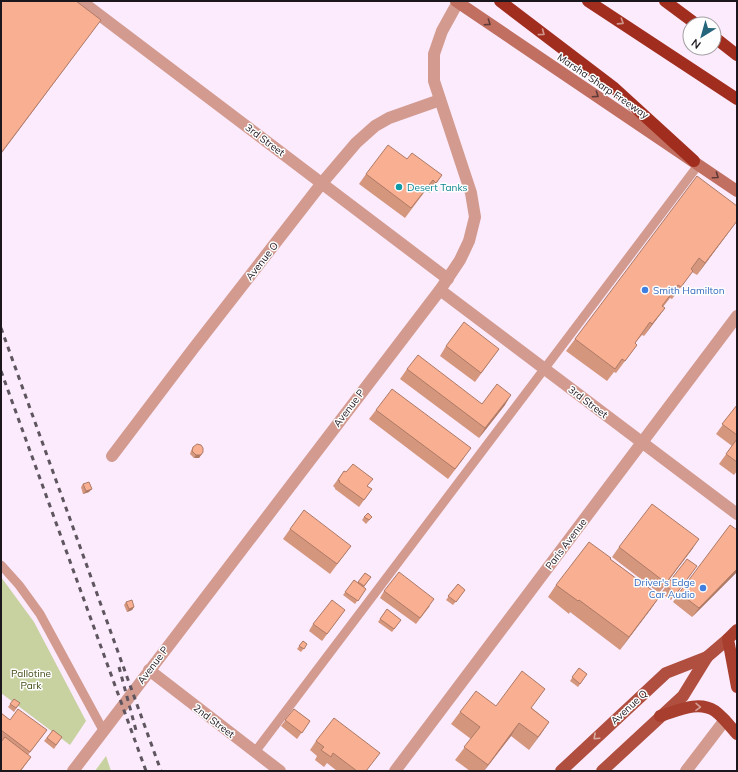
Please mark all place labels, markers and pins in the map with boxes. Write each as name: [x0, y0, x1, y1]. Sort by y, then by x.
place label: Desert Tanks: [407, 181, 468, 194]
marker: Desert Tanks: [394, 182, 404, 192]
place label: Smith Hamilton: [653, 284, 725, 297]
marker: Smith Hamilton: [640, 285, 650, 295]
place label: Driver's Edge Car Audio: [634, 576, 695, 601]
marker: Driver's Edge Car Audio: [698, 583, 708, 593]

